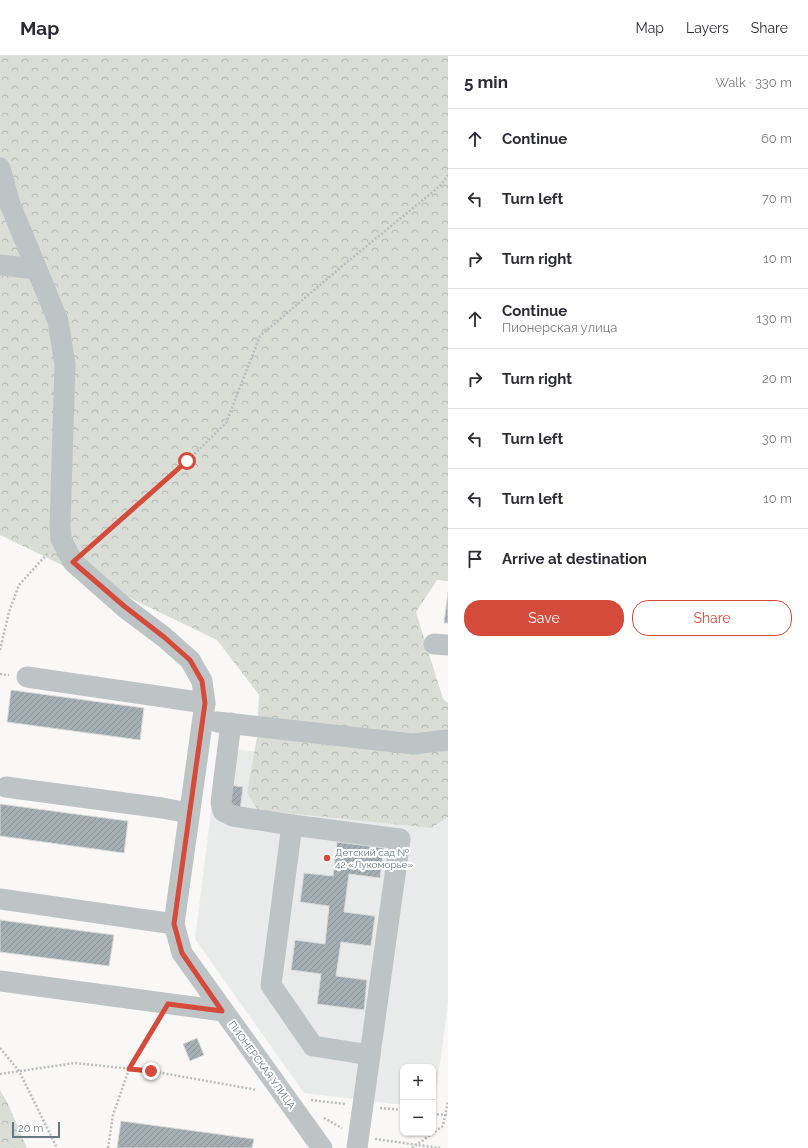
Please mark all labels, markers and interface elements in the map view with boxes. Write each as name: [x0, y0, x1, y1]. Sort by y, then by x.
text: Map: [20, 17, 59, 39]
text: Map: [636, 20, 664, 36]
text: Layers: [686, 20, 729, 36]
text: Share: [751, 20, 788, 36]
text: 5 min: [464, 72, 508, 92]
text: Walk · 330 m: [715, 75, 792, 90]
icon: ahead: [464, 128, 486, 150]
text: Continue: [502, 130, 567, 148]
text: 60 m: [761, 131, 792, 146]
icon: left: [464, 188, 486, 210]
text: Turn left: [502, 190, 563, 208]
text: 70 m: [762, 191, 792, 206]
icon: right: [464, 248, 486, 270]
text: Turn right: [502, 250, 572, 268]
text: 10 m: [763, 251, 792, 266]
text: Continue: [502, 302, 567, 320]
icon: ahead: [464, 308, 486, 330]
text: 130 m: [756, 311, 792, 326]
text: Пионерская улица: [502, 320, 617, 335]
icon: right: [464, 368, 486, 390]
text: Turn right: [502, 370, 572, 388]
text: 20 m: [762, 371, 792, 386]
icon: left: [464, 428, 486, 450]
text: Turn left: [502, 430, 563, 448]
text: 30 m: [762, 431, 792, 446]
route start: [178, 452, 196, 470]
icon: left: [464, 488, 486, 510]
text: Turn left: [502, 490, 563, 508]
text: 10 m: [763, 491, 792, 506]
icon: arrive: [464, 548, 486, 570]
text: Arrive at destination: [502, 550, 647, 568]
button: Save: [464, 600, 624, 636]
button: Share: [632, 600, 792, 636]
place label: Детский сад № 42 «Лукоморье»: [335, 847, 413, 870]
marker: Детский сад № 42 «Лукоморье»: [322, 853, 332, 863]
street label: ПИОНЕРСКАЯ УЛИЦА: [226, 1019, 298, 1111]
route end: [142, 1062, 160, 1080]
map controls: [400, 1064, 436, 1136]
button: +: [400, 1064, 436, 1100]
button: −: [400, 1100, 436, 1136]
scale bar: [12, 1120, 60, 1139]
text: 20 m: [18, 1122, 43, 1135]

